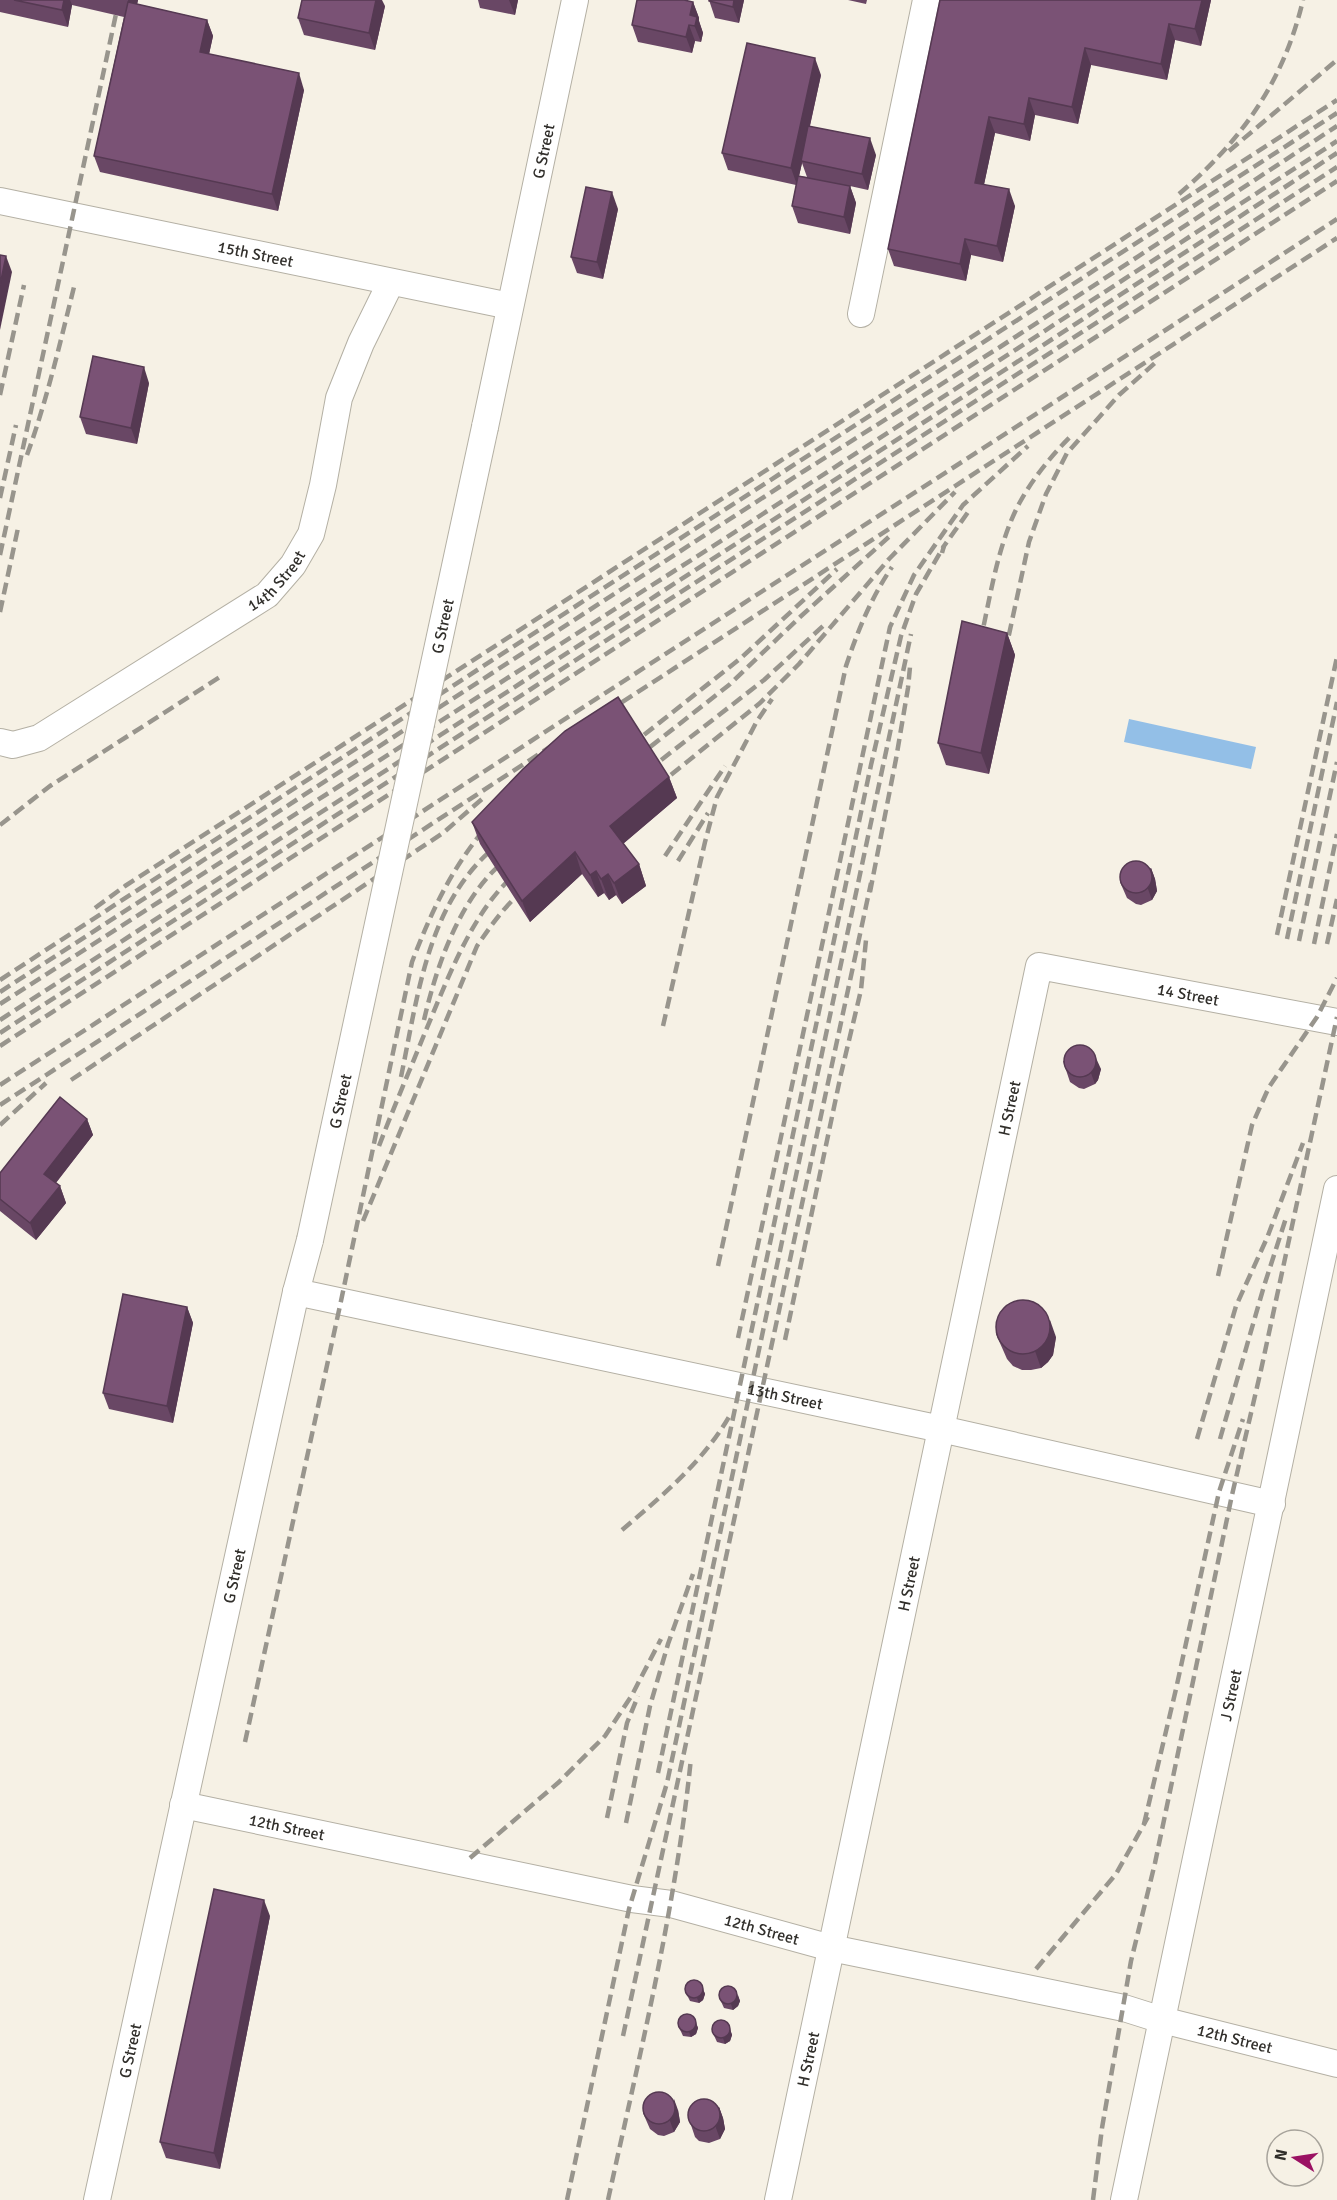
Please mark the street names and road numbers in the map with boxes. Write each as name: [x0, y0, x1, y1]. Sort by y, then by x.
street label: G Street: [529, 122, 560, 181]
street label: 15th Street: [216, 237, 295, 272]
street label: 14th Street: [244, 547, 310, 616]
street label: G Street: [428, 597, 459, 656]
street label: 14 Street: [1155, 979, 1221, 1011]
street label: G Street: [325, 1072, 357, 1131]
street label: H Street: [994, 1078, 1026, 1138]
street label: 13th Street: [745, 1379, 825, 1415]
street label: G Street: [219, 1546, 251, 1605]
street label: H Street: [894, 1554, 925, 1613]
street label: J Street: [1216, 1667, 1247, 1723]
street label: 12th Street: [247, 1810, 327, 1845]
street label: 12th Street: [722, 1910, 801, 1950]
street label: 12th Street: [1195, 2020, 1275, 2058]
street label: G Street: [115, 2021, 147, 2080]
street label: H Street: [793, 2029, 824, 2089]

